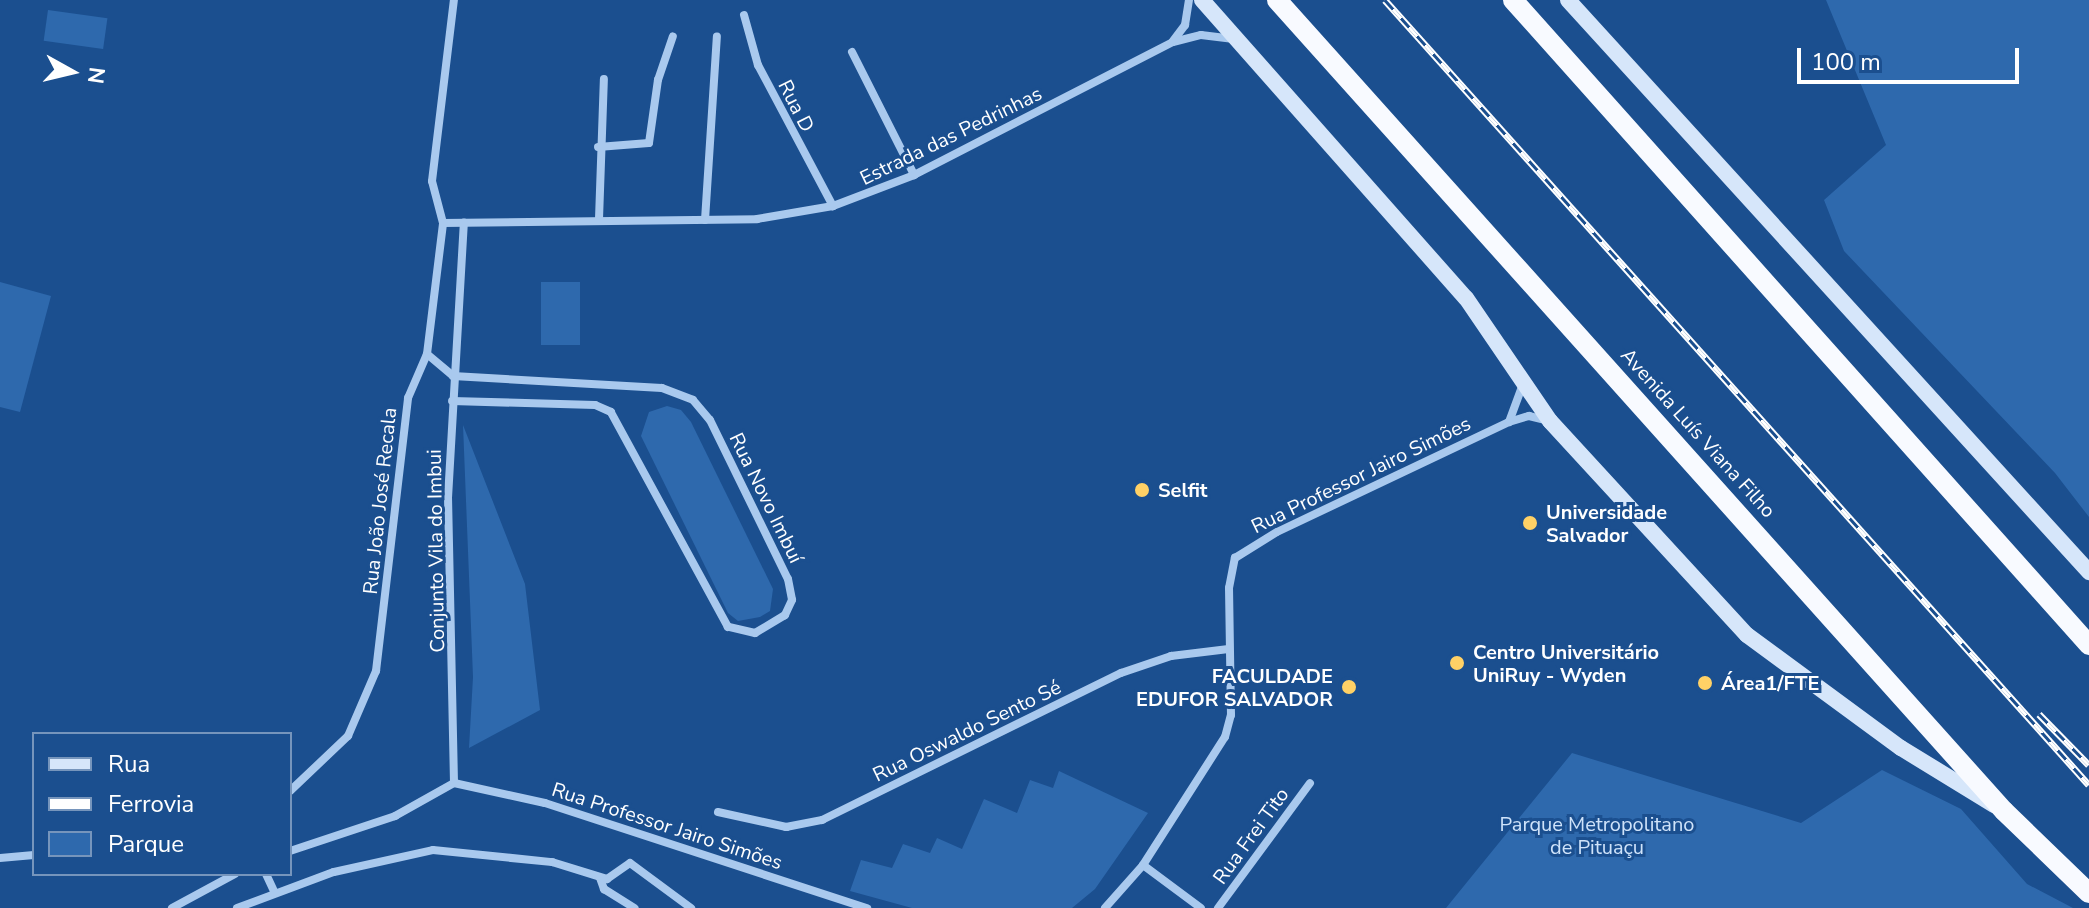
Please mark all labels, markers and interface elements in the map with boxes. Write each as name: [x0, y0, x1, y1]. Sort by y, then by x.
north arrow: [32, 32, 112, 112]
scale bar: [1801, 32, 2023, 82]
text: 100 m: [1811, 46, 1881, 78]
text: N: [80, 65, 112, 86]
street label: Rua D: [773, 76, 819, 136]
street label: Estrada das Pedrinhas: [856, 82, 1046, 190]
street label: Avenida Luís Viana Filho: [1616, 343, 1780, 523]
street label: Rua João José Recala: [358, 406, 402, 596]
street label: Rua Professor Jairo Simões: [1247, 411, 1475, 539]
street label: Rua Novo Imbuí: [724, 429, 808, 567]
street label: Conjunto Vila do Imbui: [422, 449, 450, 653]
place label: Selfit: [1158, 478, 1208, 502]
marker: Selfit: [1133, 481, 1151, 499]
place label: Universidade Salvador: [1546, 500, 1667, 547]
marker: Universidade Salvador: [1521, 514, 1539, 532]
place label: Centro Universitário UniRuy - Wyden: [1473, 640, 1659, 687]
marker: Centro Universitário UniRuy - Wyden: [1448, 654, 1466, 672]
place label: FACULDADE EDUFOR SALVADOR: [1136, 664, 1333, 711]
place label: Área1/FTE: [1721, 671, 1819, 695]
marker: Área1/FTE: [1696, 674, 1714, 692]
street label: Rua Oswaldo Sento Sé: [869, 675, 1065, 787]
marker: FACULDADE EDUFOR SALVADOR: [1340, 678, 1358, 696]
legend: [32, 732, 292, 876]
text: Rua: [108, 748, 150, 780]
street label: Rua Professor Jairo Simões: [549, 777, 785, 875]
street label: Rua Frei Tito: [1208, 783, 1294, 889]
text: Ferrovia: [108, 788, 194, 820]
park label: Parque Metropolitano de Pituaçu: [1500, 813, 1694, 860]
text: Parque: [108, 828, 184, 860]

